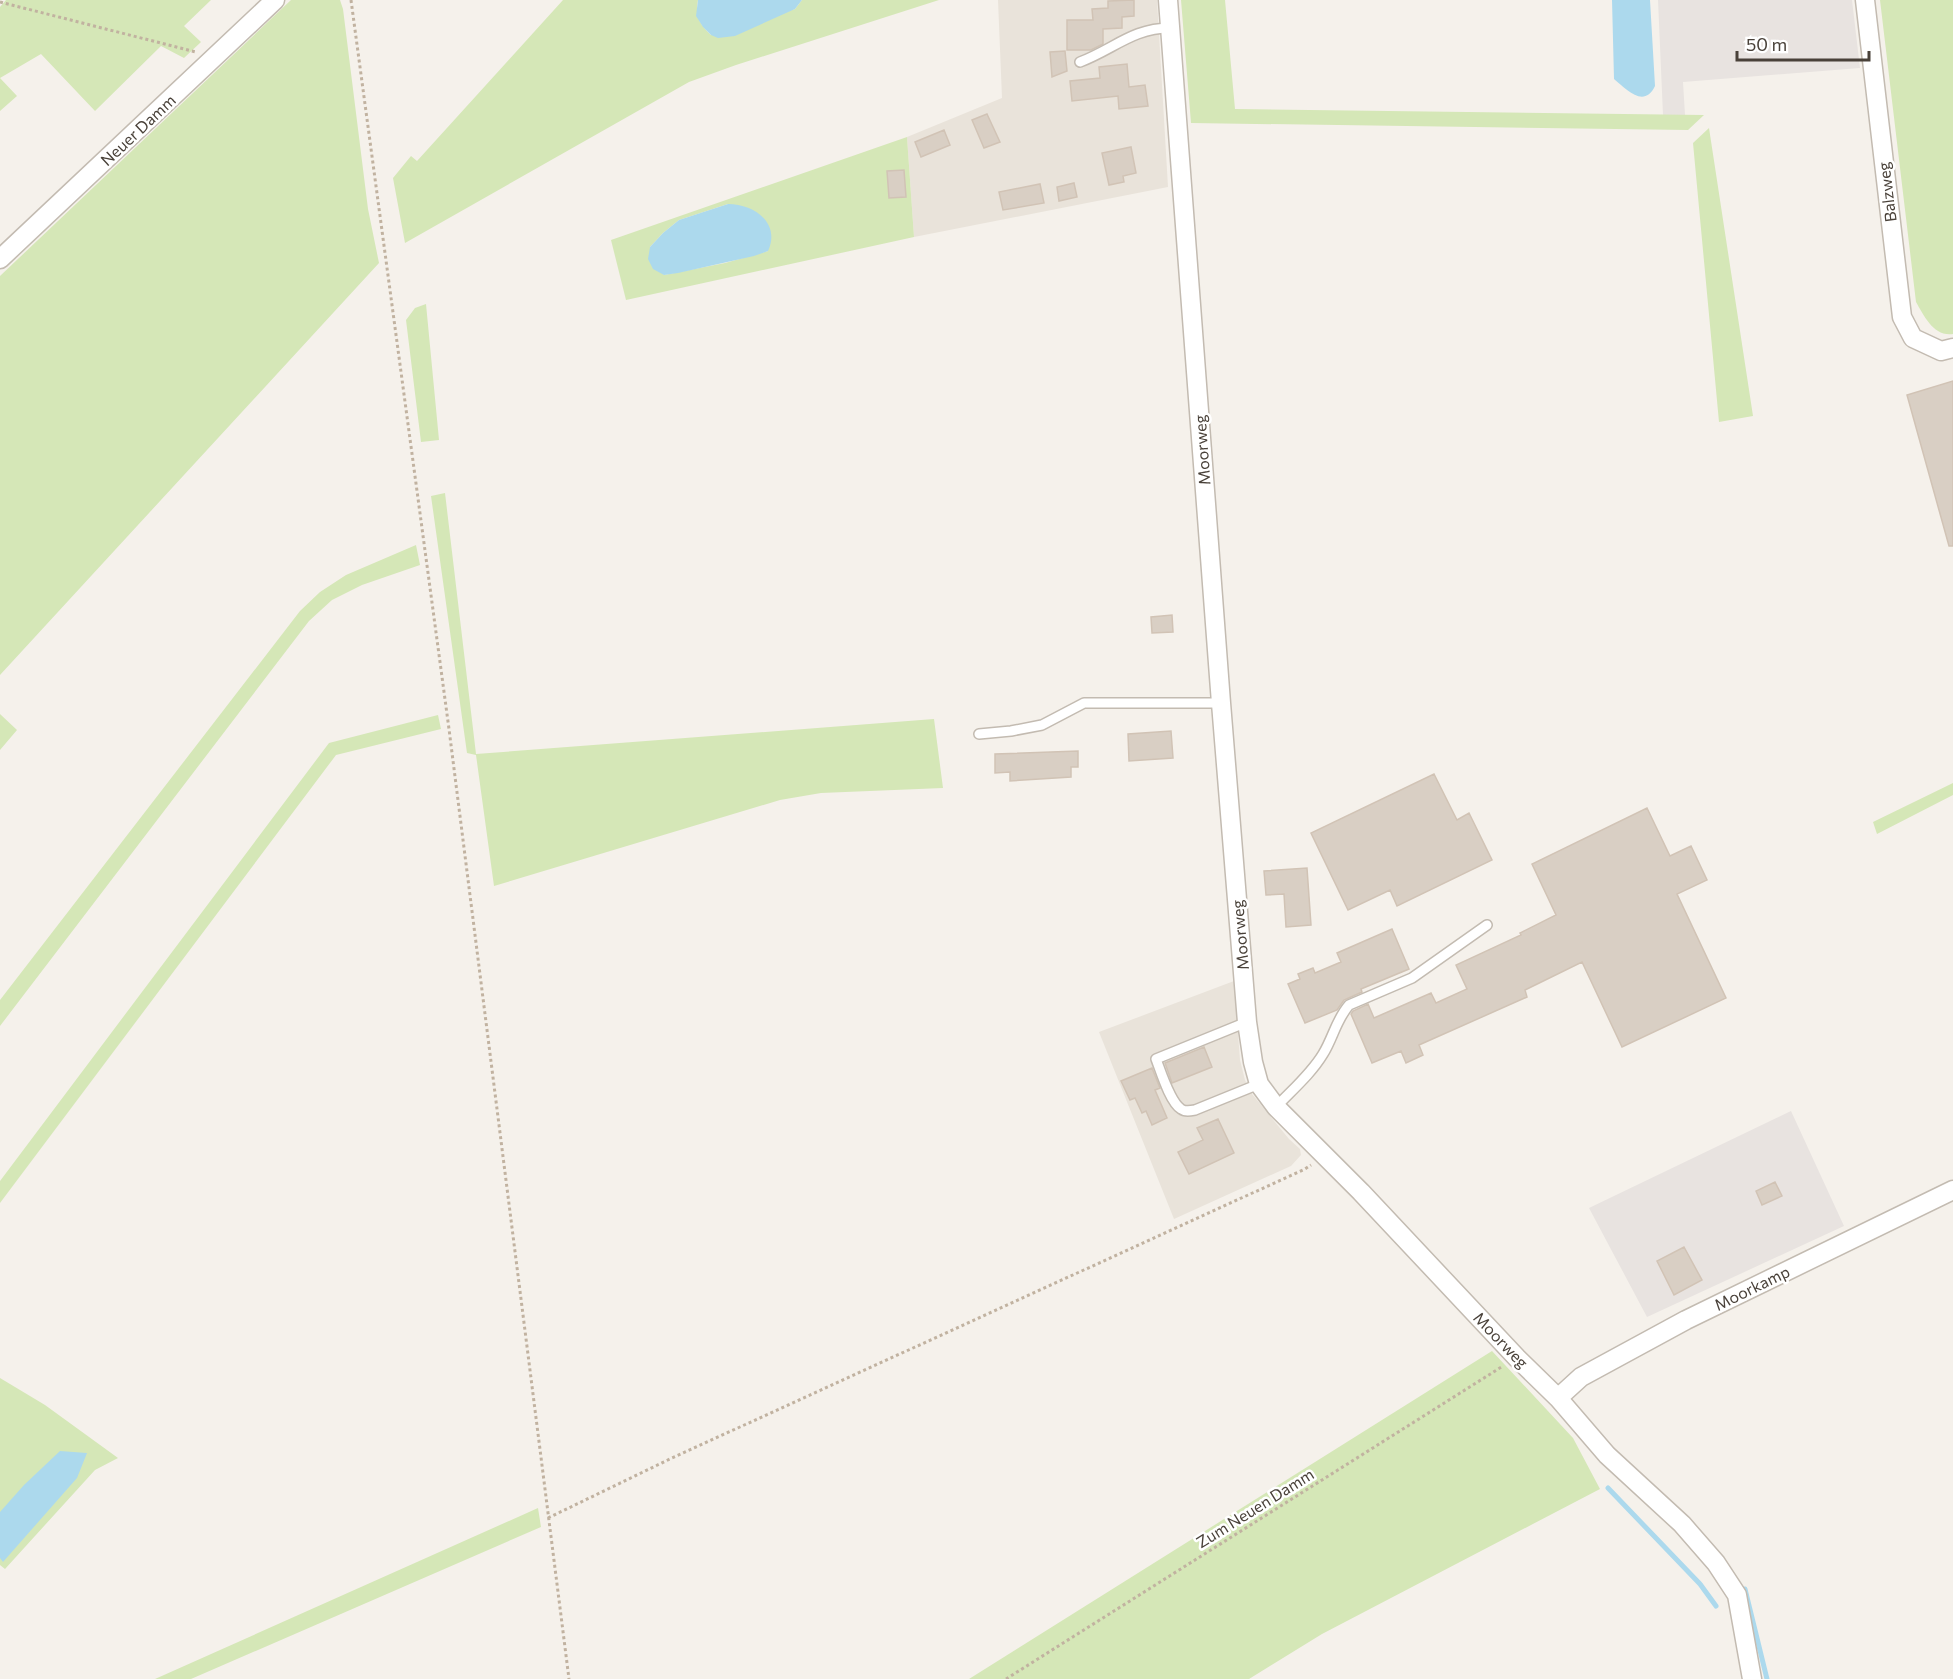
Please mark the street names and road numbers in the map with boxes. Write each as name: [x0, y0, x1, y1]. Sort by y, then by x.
street label: Neuer Damm: [96, 90, 179, 169]
street label: Balzweg: [1873, 161, 1900, 223]
street label: Moorweg: [1190, 414, 1213, 486]
street label: Moorweg: [1227, 899, 1252, 971]
street label: Moorkamp: [1711, 1261, 1792, 1314]
street label: Moorweg: [1470, 1308, 1533, 1372]
street label: Zum Neuen Damm: [1193, 1464, 1317, 1551]

